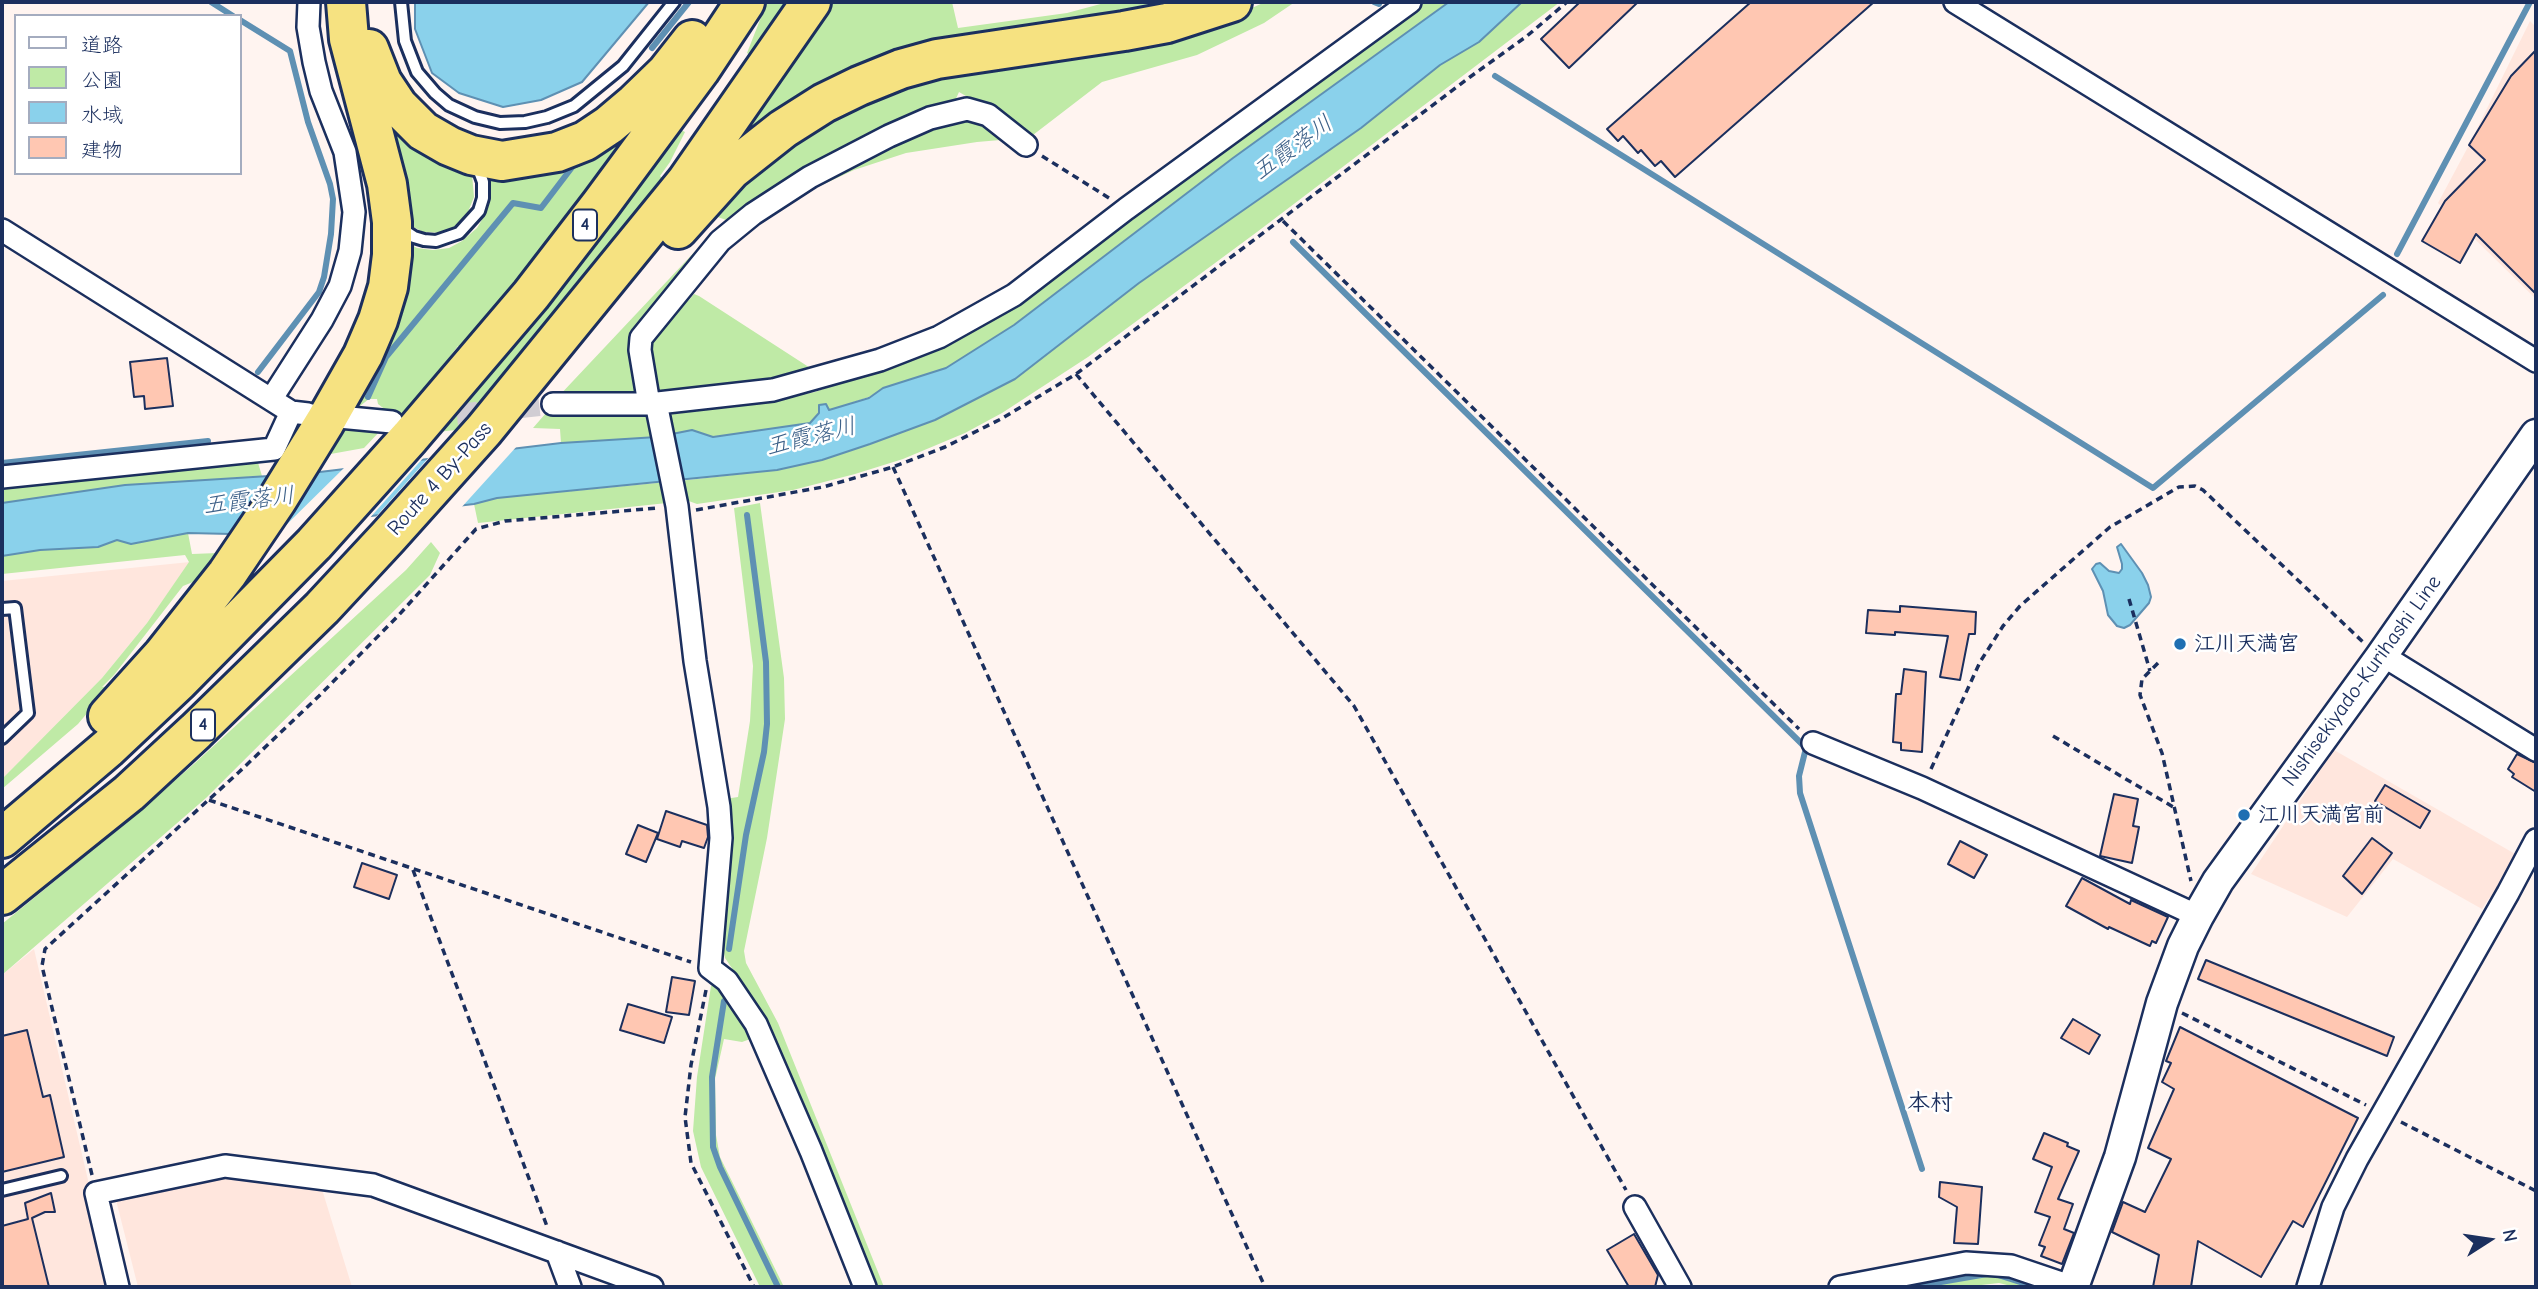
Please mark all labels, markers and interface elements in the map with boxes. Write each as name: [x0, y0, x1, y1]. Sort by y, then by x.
legend: [14, 14, 242, 175]
text: 道路: [81, 33, 123, 57]
text: 公園: [81, 68, 123, 92]
text: 水域: [81, 103, 123, 127]
water label: 五霞落川: [1248, 110, 1338, 186]
text: 建物: [81, 138, 123, 162]
road number: 4: [573, 210, 597, 241]
water label: 五霞落川: [763, 412, 859, 462]
street label: Route 4 By-Pass: [382, 417, 498, 541]
water label: 五霞落川: [202, 482, 296, 520]
street label: Nishisekiyado-Kurihashi Line: [2277, 570, 2447, 792]
place label: 江川天満宮: [2194, 631, 2299, 657]
marker: 江川天満宮: [2172, 636, 2188, 652]
road number: 4: [191, 710, 215, 740]
place label: 江川天満宮前: [2258, 802, 2384, 828]
marker: 江川天満宮前: [2236, 807, 2252, 823]
district label: 本村: [1907, 1089, 1953, 1117]
north arrow: [2454, 1205, 2524, 1275]
text: N: [2497, 1227, 2522, 1244]

